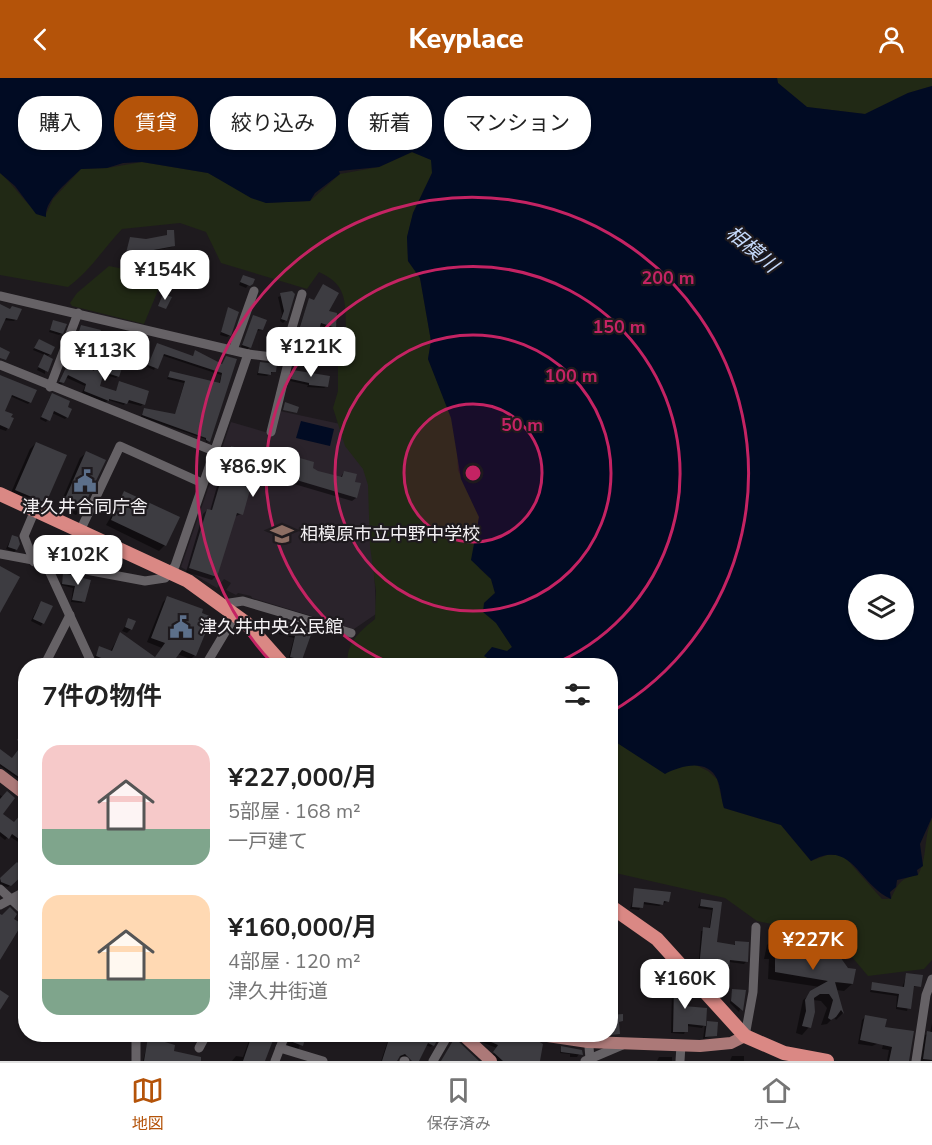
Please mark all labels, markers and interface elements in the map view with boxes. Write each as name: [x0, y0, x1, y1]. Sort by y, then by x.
text: Keyplace: [408, 21, 524, 58]
icon: back: [24, 23, 57, 56]
icon: person: [875, 23, 908, 56]
chip: 購入: [18, 96, 102, 150]
chip: 賃貸: [114, 96, 198, 150]
chip: 絞り込み: [210, 96, 336, 150]
chip: 新着: [348, 96, 432, 150]
chip: マンション: [444, 96, 591, 150]
water label: 相模川: [720, 219, 785, 280]
pin: ¥154K: [123, 250, 207, 301]
text: ¥154K: [134, 256, 196, 283]
text: 200 m: [641, 266, 695, 290]
text: 150 m: [592, 315, 646, 339]
pin: ¥121K: [269, 327, 353, 378]
pin: ¥113K: [63, 331, 147, 382]
text: ¥121K: [280, 333, 342, 360]
text: ¥113K: [74, 337, 136, 364]
text: 100 m: [544, 364, 598, 388]
text: 50 m: [501, 413, 543, 437]
pin: ¥86.9K: [204, 447, 302, 498]
text: ¥86.9K: [220, 453, 286, 480]
centre of rings: [463, 463, 483, 483]
public building icon: 津久井合同庁舎: [72, 468, 98, 494]
place label: 津久井合同庁舎: [22, 495, 148, 519]
school or university icon: 相模原市立中野中学校: [269, 521, 295, 547]
place label: 相模原市立中野中学校: [300, 522, 480, 546]
pin: ¥102K: [36, 535, 120, 586]
text: ¥102K: [47, 541, 109, 568]
map controls: [848, 574, 914, 640]
button: layers: [848, 574, 914, 640]
public building icon: 津久井中央公民館: [168, 614, 194, 640]
place label: 津久井中央公民館: [199, 615, 343, 639]
icon: filters: [561, 678, 594, 711]
text: 7件の物件: [42, 679, 162, 714]
text: ¥227,000/月: [228, 760, 378, 795]
icon: home: [90, 769, 162, 841]
text: 5部屋 · 168 m²: [228, 798, 361, 825]
text: 一戸建て: [228, 828, 308, 855]
text: ¥160,000/月: [228, 910, 378, 945]
icon: home: [90, 919, 162, 991]
pin: ¥227K: [771, 920, 855, 971]
text: ¥227K: [782, 926, 844, 953]
text: 4部屋 · 120 m²: [228, 948, 361, 975]
pin: ¥160K: [643, 959, 727, 1010]
text: ¥160K: [654, 965, 716, 992]
text: 津久井街道: [228, 978, 328, 1005]
tab: 地図: [131, 1074, 164, 1135]
tab: 保存済み: [427, 1074, 491, 1135]
tab: ホーム: [753, 1074, 801, 1135]

